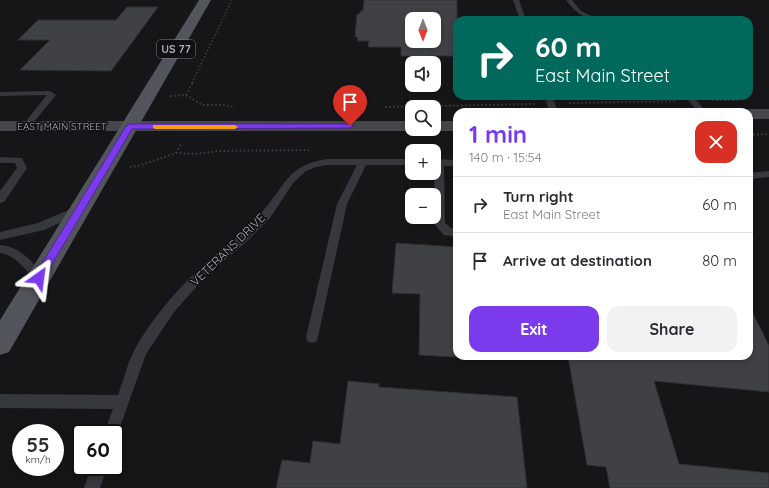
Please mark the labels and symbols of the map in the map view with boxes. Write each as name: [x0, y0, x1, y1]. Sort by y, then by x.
north arrow: [405, 12, 441, 48]
road number: US 77: [157, 40, 195, 58]
pin: [333, 85, 367, 126]
street label: EAST MAIN STREET: [17, 120, 107, 133]
street label: VETERANS DRIVE: [187, 210, 268, 289]
position arrow: [18, 257, 60, 299]
speed limit sign: 60: [72, 424, 124, 476]

